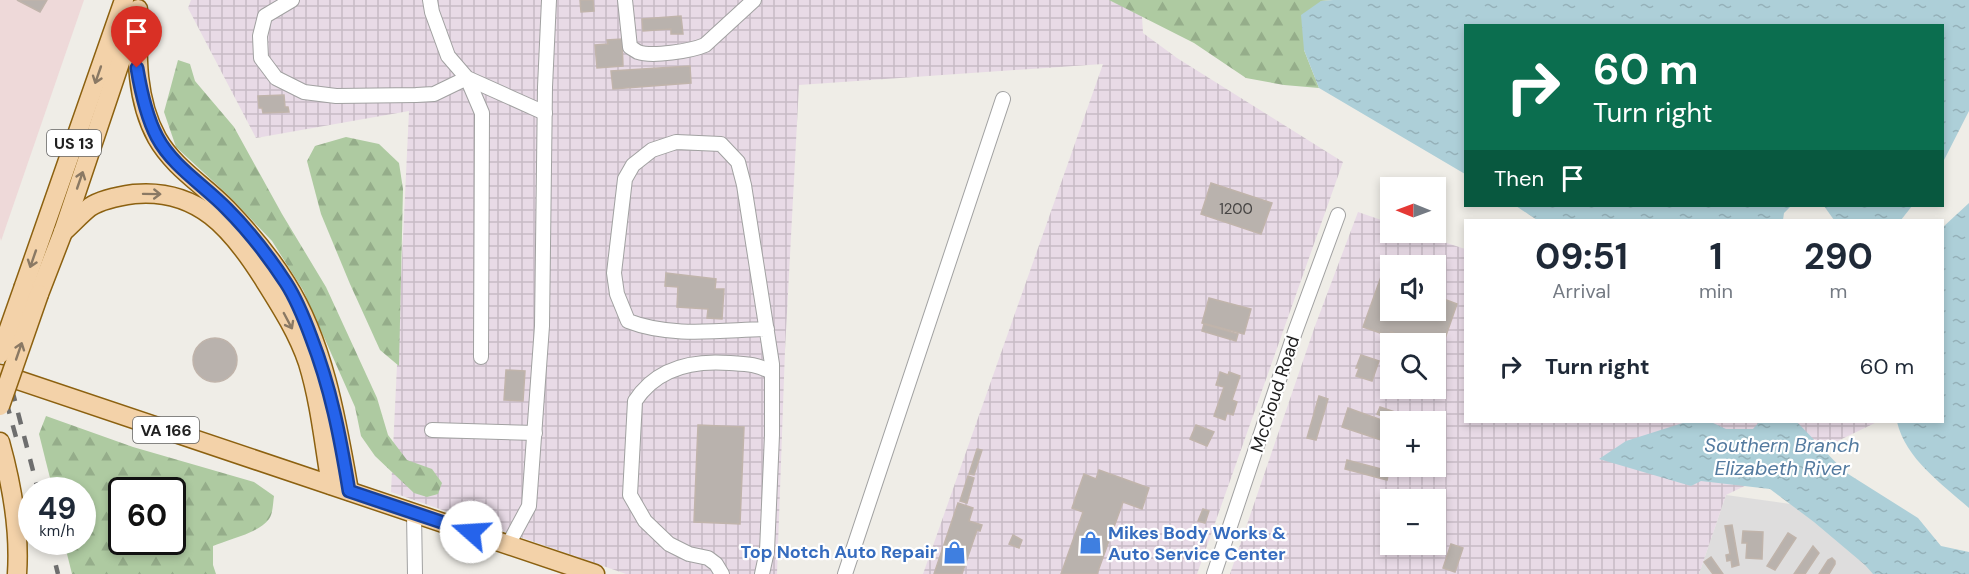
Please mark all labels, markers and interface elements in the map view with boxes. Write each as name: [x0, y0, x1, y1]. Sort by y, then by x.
pin: [111, 6, 162, 68]
icon: arrive: [120, 15, 153, 48]
text: 60 m: [1593, 42, 1699, 97]
icon: right: [1494, 48, 1572, 126]
one-way arrow: [91, 65, 102, 84]
text: Turn right: [1593, 95, 1713, 130]
road number: US 13: [47, 130, 101, 156]
icon: arrive: [1556, 162, 1589, 195]
text: Then: [1494, 164, 1544, 193]
one-way arrow: [75, 171, 86, 190]
north arrow: [1380, 177, 1446, 243]
map controls: [1380, 177, 1446, 555]
one-way arrow: [141, 188, 161, 199]
house number: 1200: [1219, 199, 1253, 219]
text: 09:51: [1535, 233, 1628, 280]
text: 1: [1709, 233, 1723, 280]
text: 290: [1804, 233, 1873, 280]
one-way arrow: [27, 249, 38, 268]
button: sound: [1380, 255, 1446, 321]
text: Arrival: [1552, 278, 1611, 304]
text: min: [1699, 278, 1733, 304]
text: m: [1830, 278, 1847, 304]
one-way arrow: [283, 311, 295, 329]
street label: McCloud Road: [1245, 333, 1305, 455]
button: search: [1380, 333, 1446, 399]
one-way arrow: [15, 342, 26, 361]
icon: right: [1494, 350, 1527, 383]
text: Turn right: [1545, 352, 1650, 381]
text: 60 m: [1860, 352, 1914, 381]
button: +: [1380, 411, 1446, 477]
road number: VA 166: [133, 417, 199, 443]
water label: Southern Branch Elizabeth River: [1704, 432, 1860, 481]
speed limit sign: 60: [108, 477, 186, 555]
text: 49: [38, 489, 76, 528]
button: −: [1380, 489, 1446, 555]
position arrow: [439, 500, 503, 564]
text: km/h: [39, 521, 75, 541]
place label: Mikes Body Works & Auto Service Center: [1108, 521, 1286, 566]
shop icon: Mikes Body Works & Auto Service Center: [1077, 530, 1103, 556]
shop icon: Top Notch Auto Repair: [942, 539, 968, 565]
place label: Top Notch Auto Repair: [741, 540, 937, 564]

